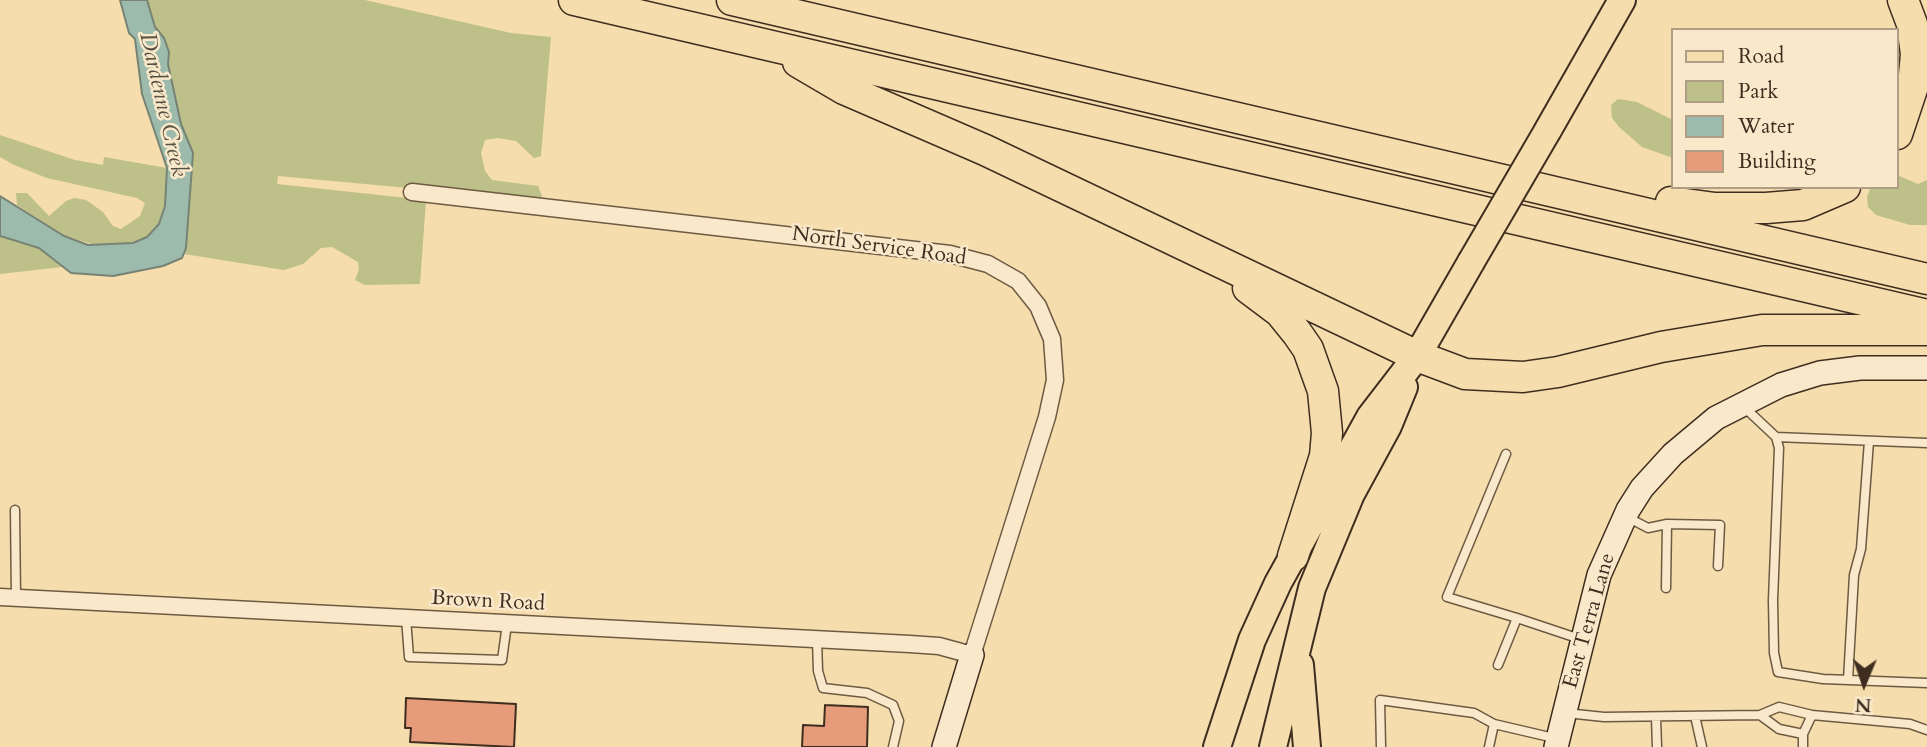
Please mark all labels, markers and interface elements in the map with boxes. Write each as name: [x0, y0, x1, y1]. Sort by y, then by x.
legend: [1672, 28, 1899, 189]
water label: Dardenne Creek: [132, 30, 192, 180]
text: Road: [1738, 42, 1784, 71]
text: Park: [1738, 77, 1778, 106]
text: Water: [1738, 112, 1794, 141]
text: Building: [1738, 147, 1816, 176]
street label: North Service Road: [790, 222, 968, 272]
street label: East Terra Lane: [1559, 550, 1621, 692]
street label: Brown Road: [430, 586, 546, 618]
north arrow: [1829, 649, 1899, 719]
text: N: [1855, 692, 1872, 718]

